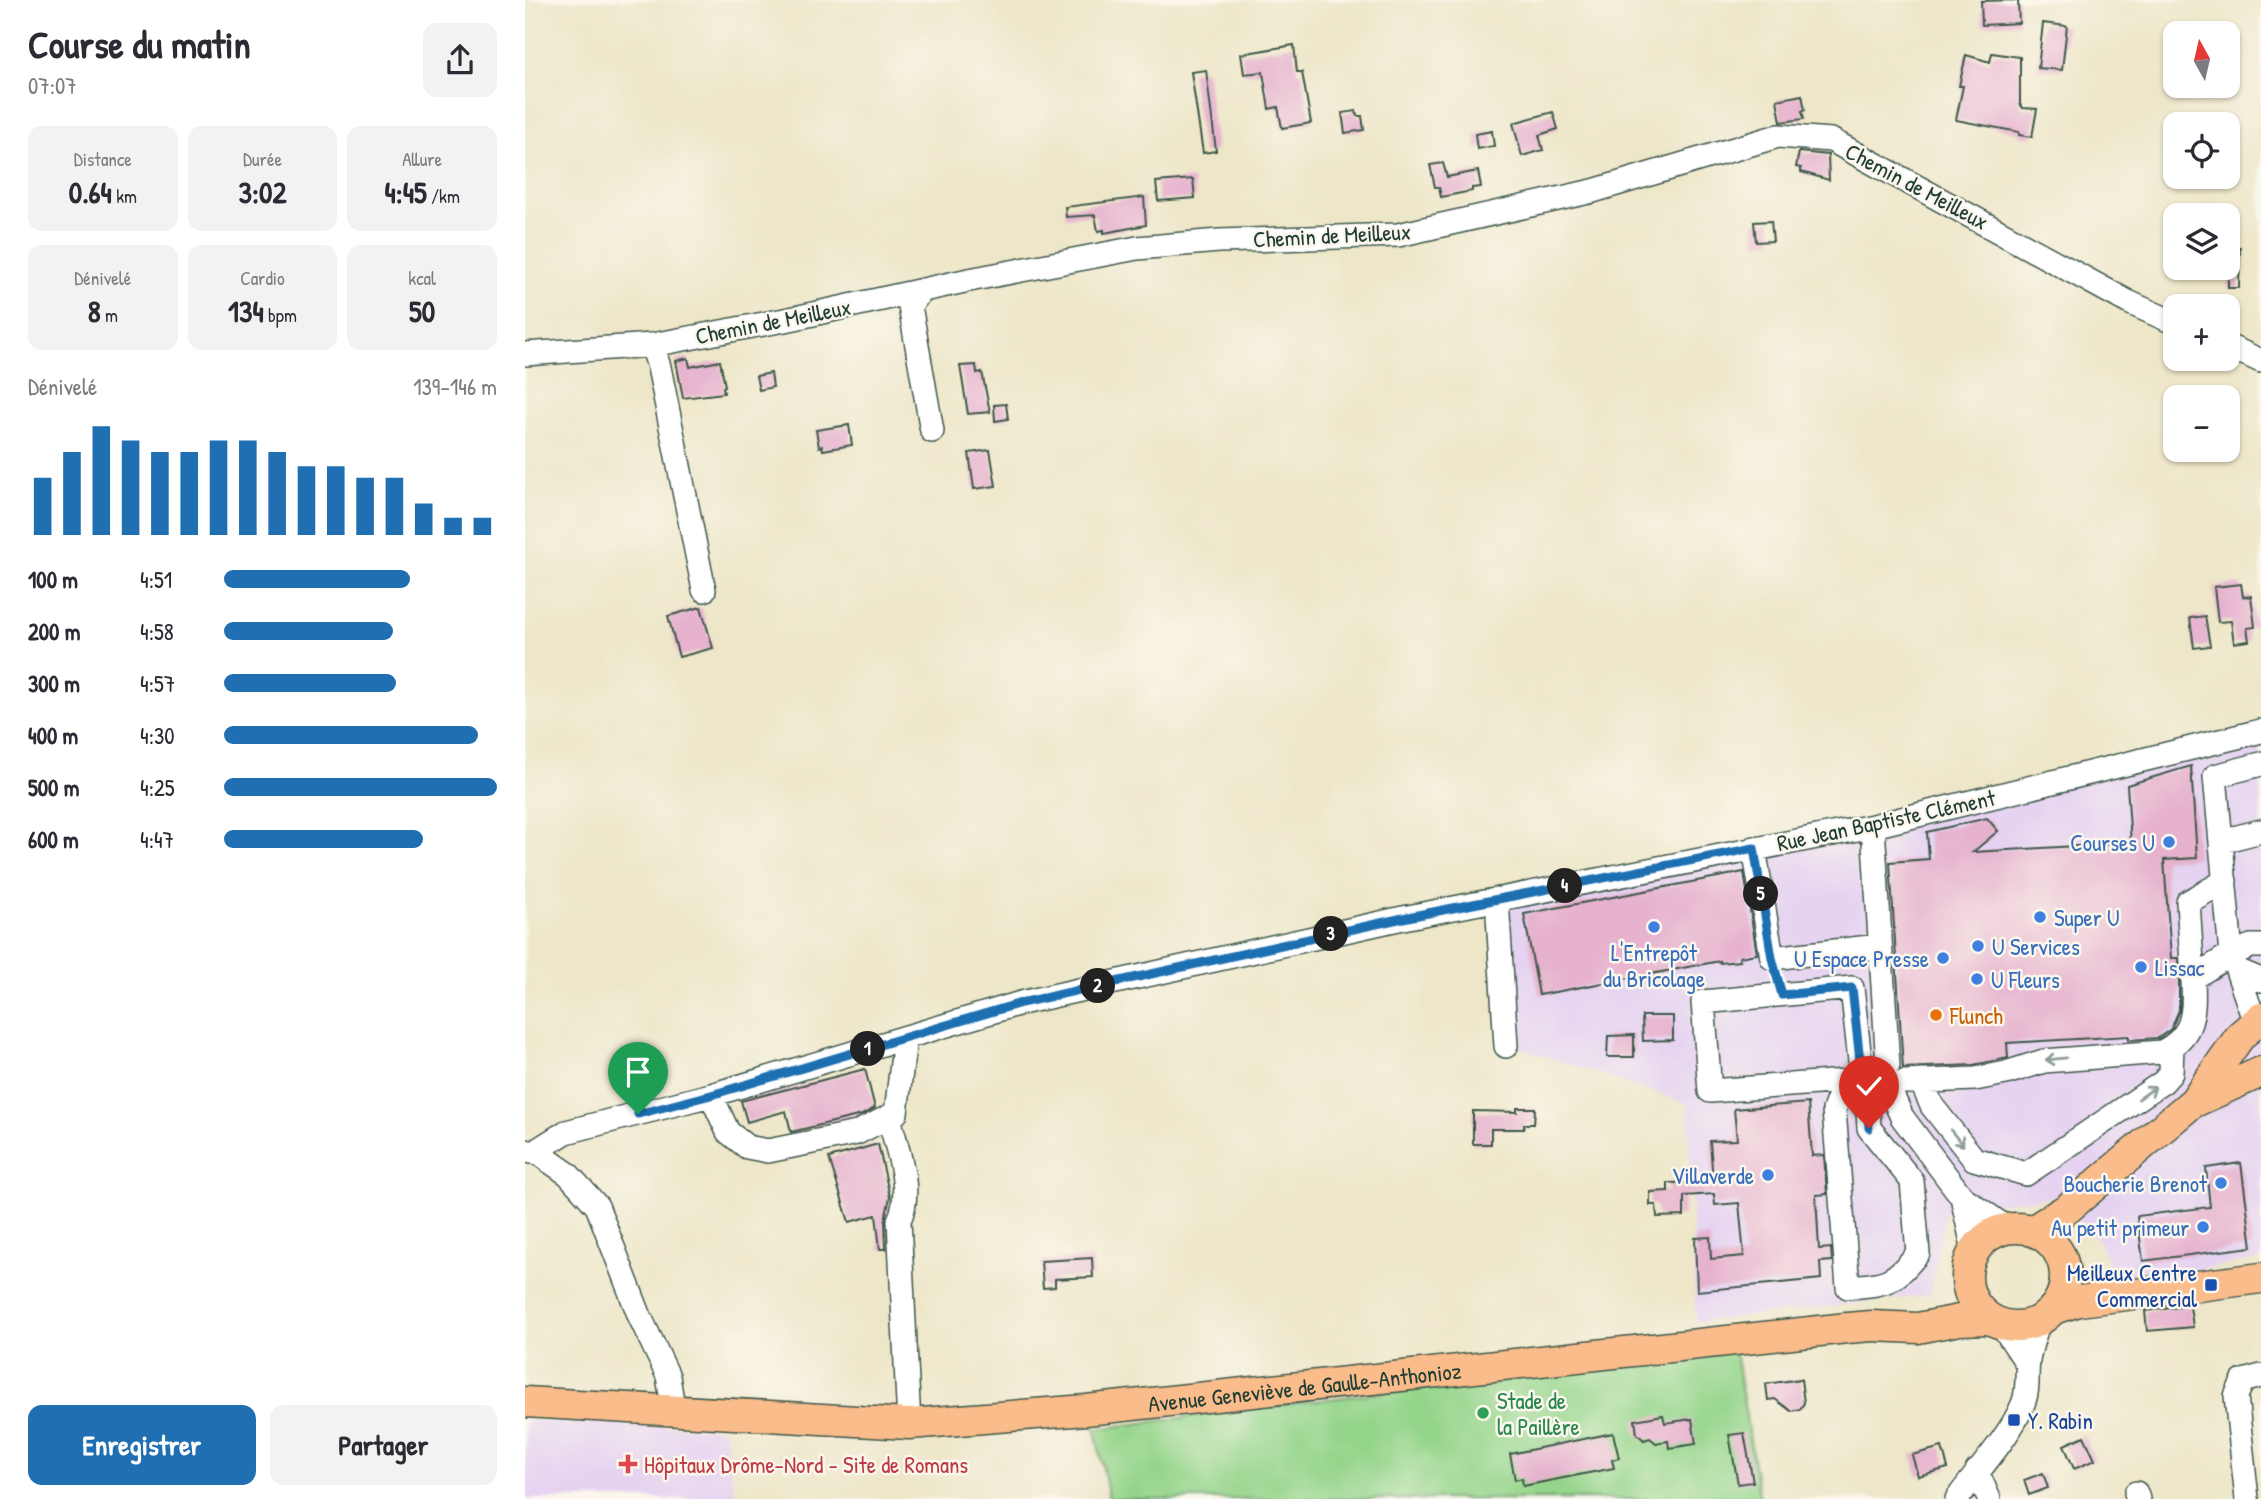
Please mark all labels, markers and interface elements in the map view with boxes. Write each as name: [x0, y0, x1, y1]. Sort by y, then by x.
text: Course du matin: [28, 18, 251, 70]
north arrow: [2163, 21, 2240, 98]
map controls: [2163, 21, 2240, 462]
button: share: [423, 23, 497, 97]
text: 07:07: [28, 70, 77, 101]
button: locate: [2163, 112, 2240, 189]
street label: Chemin de Meilleux: [1840, 135, 1994, 237]
text: Distance: [74, 146, 132, 172]
text: Durée: [243, 146, 282, 172]
text: Allure: [402, 146, 442, 172]
text: 0.64: [69, 172, 112, 212]
text: 3:02: [239, 172, 286, 212]
text: 4:45: [384, 172, 427, 212]
text: km: [112, 183, 137, 209]
text: /km: [427, 183, 460, 209]
button: layers: [2163, 203, 2240, 280]
street label: Chemin de Meilleux: [1252, 215, 1412, 255]
text: Dénivelé: [74, 265, 131, 291]
text: Cardio: [240, 265, 285, 291]
text: kcal: [408, 265, 436, 291]
text: 8: [88, 291, 101, 331]
text: 134: [228, 291, 264, 331]
text: 50: [409, 291, 435, 331]
street label: Chemin de Meilleux: [693, 291, 853, 351]
button: +: [2163, 294, 2240, 371]
text: m: [101, 302, 118, 328]
text: bpm: [264, 302, 297, 328]
text: Dénivelé: [28, 371, 97, 402]
text: 139–146 m: [413, 371, 497, 402]
button: −: [2163, 385, 2240, 462]
text: 100 m: [28, 564, 78, 595]
text: 4:51: [140, 564, 172, 595]
text: 200 m: [28, 616, 80, 647]
text: 4:58: [140, 616, 174, 647]
text: 300 m: [28, 668, 80, 699]
text: 4:57: [140, 668, 175, 699]
text: 400 m: [28, 720, 78, 751]
text: 4:30: [140, 720, 175, 751]
text: 500 m: [28, 772, 79, 803]
text: 4:25: [140, 772, 174, 803]
street label: Rue Jean Baptiste Clément: [1774, 782, 1999, 858]
text: 600 m: [28, 824, 79, 855]
text: 4:47: [140, 824, 174, 855]
place label: Courses U: [2070, 827, 2155, 858]
marker: Courses U: [2161, 834, 2177, 850]
pin: 4: [1548, 868, 1583, 903]
text: 4: [1561, 872, 1568, 898]
pin: 5: [1743, 876, 1779, 912]
text: 5: [1756, 880, 1765, 906]
place label: Super U: [2054, 902, 2120, 933]
marker: Super U: [2032, 909, 2048, 925]
pin: 3: [1313, 916, 1349, 951]
marker: L'Entrepôt du Bricolage: [1646, 919, 1662, 935]
text: 3: [1326, 920, 1335, 946]
place label: U Services: [1992, 931, 2080, 962]
place label: L'Entrepôt du Bricolage: [1603, 937, 1705, 994]
marker: U Services: [1970, 938, 1986, 954]
place label: U Espace Presse: [1794, 943, 1929, 974]
marker: U Espace Presse: [1935, 950, 1951, 966]
place label: Lissac: [2155, 952, 2204, 983]
marker: Lissac: [2133, 959, 2149, 975]
place label: U Fleurs: [1991, 964, 2060, 995]
pin: 2: [1081, 968, 1115, 1004]
marker: U Fleurs: [1969, 971, 1985, 987]
text: 2: [1093, 972, 1102, 998]
place label: Flunch: [1949, 1000, 2003, 1031]
marker: Flunch: [1928, 1007, 1944, 1023]
pin: 1: [851, 1032, 885, 1066]
text: 1: [864, 1035, 871, 1061]
pin: [608, 1042, 668, 1114]
icon: arrive: [619, 1053, 657, 1091]
one-way arrow: [2045, 1053, 2068, 1066]
pin: [1839, 1056, 1899, 1128]
icon: check: [1850, 1067, 1888, 1105]
one-way arrow: [2137, 1086, 2157, 1100]
one-way arrow: [1949, 1129, 1965, 1147]
place label: Villaverde: [1672, 1160, 1754, 1191]
marker: Villaverde: [1760, 1167, 1776, 1183]
place label: Boucherie Brenot: [2063, 1168, 2208, 1199]
marker: Boucherie Brenot: [2213, 1175, 2229, 1191]
place label: Au petit primeur: [2051, 1212, 2189, 1243]
marker: Au petit primeur: [2195, 1219, 2211, 1235]
place label: Meilleux Centre Commercial: [2067, 1257, 2198, 1314]
marker: Meilleux Centre Commercial: [2203, 1277, 2219, 1293]
street label: Avenue Geneviève de Gaulle-Anthonioz: [1146, 1354, 1463, 1419]
place label: Stade de la Paillère: [1497, 1385, 1580, 1442]
button: Enregistrer: [28, 1405, 256, 1485]
button: Partager: [270, 1405, 497, 1485]
marker: Stade de la Paillère: [1475, 1405, 1491, 1421]
place label: Y. Rabin: [2028, 1405, 2093, 1436]
marker: Y. Rabin: [2006, 1412, 2022, 1428]
place label: Hôpitaux Drôme-Nord - Site de Romans: [644, 1449, 968, 1480]
marker: Hôpitaux Drôme-Nord - Site de Romans: [618, 1454, 638, 1474]

